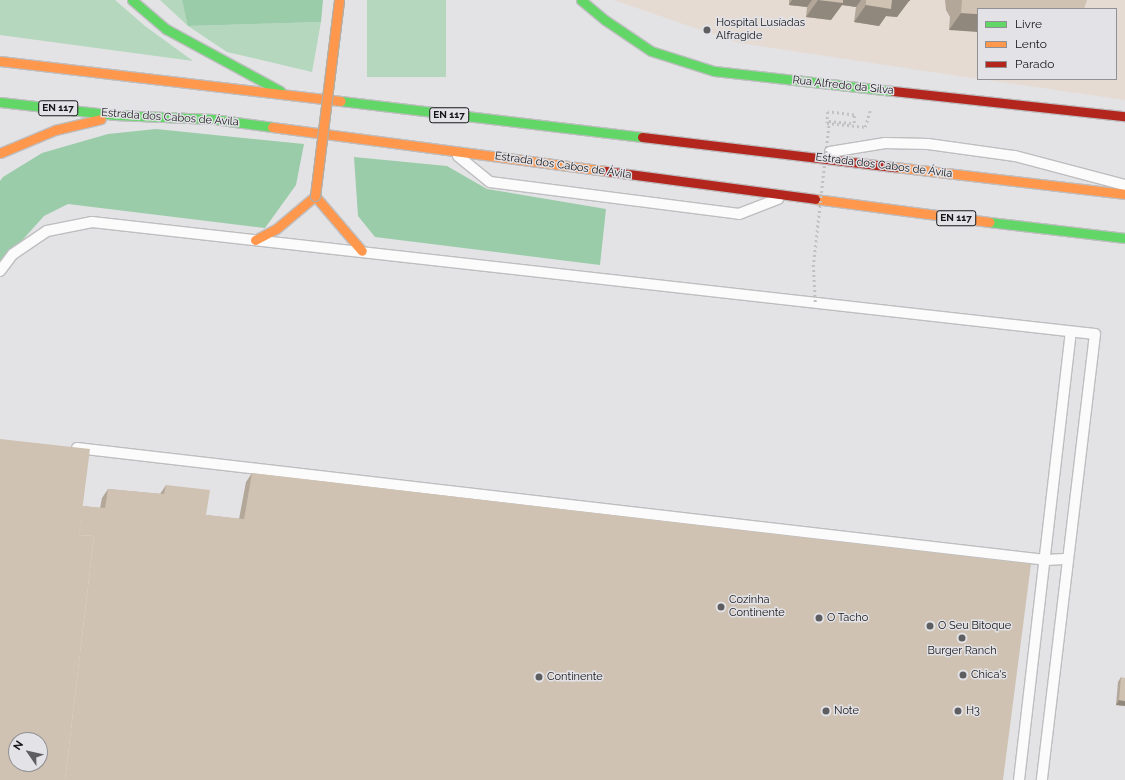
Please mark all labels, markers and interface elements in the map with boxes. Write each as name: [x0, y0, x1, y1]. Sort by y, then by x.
legend: [977, 8, 1117, 80]
place label: Hospital Lusíadas Alfragide: [716, 17, 805, 43]
text: Livre: [1015, 17, 1042, 31]
marker: Hospital Lusíadas Alfragide: [701, 24, 713, 36]
text: Lento: [1015, 37, 1047, 51]
text: Parado: [1015, 57, 1054, 71]
street label: Rua Alfredo da Silva: [792, 74, 894, 98]
road number: EN 117: [38, 100, 78, 116]
street label: Estrada dos Cabos de Ávila: [101, 107, 239, 129]
road number: EN 117: [429, 107, 469, 123]
street label: Estrada dos Cabos de Ávila: [494, 150, 632, 182]
street label: Estrada dos Cabos de Ávila: [815, 151, 953, 181]
road number: EN 117: [936, 210, 976, 226]
place label: Cozinha Continente: [729, 594, 785, 620]
marker: Cozinha Continente: [716, 602, 726, 612]
place label: O Tacho: [827, 611, 869, 625]
marker: O Tacho: [814, 613, 824, 623]
place label: O Seu Bitoque: [938, 619, 1011, 633]
marker: O Seu Bitoque: [925, 621, 935, 631]
marker: Burger Ranch: [957, 633, 967, 643]
place label: Burger Ranch: [927, 644, 997, 658]
place label: Chica's: [971, 668, 1007, 682]
place label: Continente: [547, 670, 603, 684]
marker: Chica's: [958, 670, 968, 680]
marker: Continente: [534, 672, 544, 682]
place label: Note: [834, 704, 859, 718]
place label: H3: [966, 704, 980, 718]
marker: Note: [821, 706, 831, 716]
marker: H3: [953, 706, 963, 716]
north arrow: [8, 732, 48, 772]
text: N: [11, 738, 26, 753]

